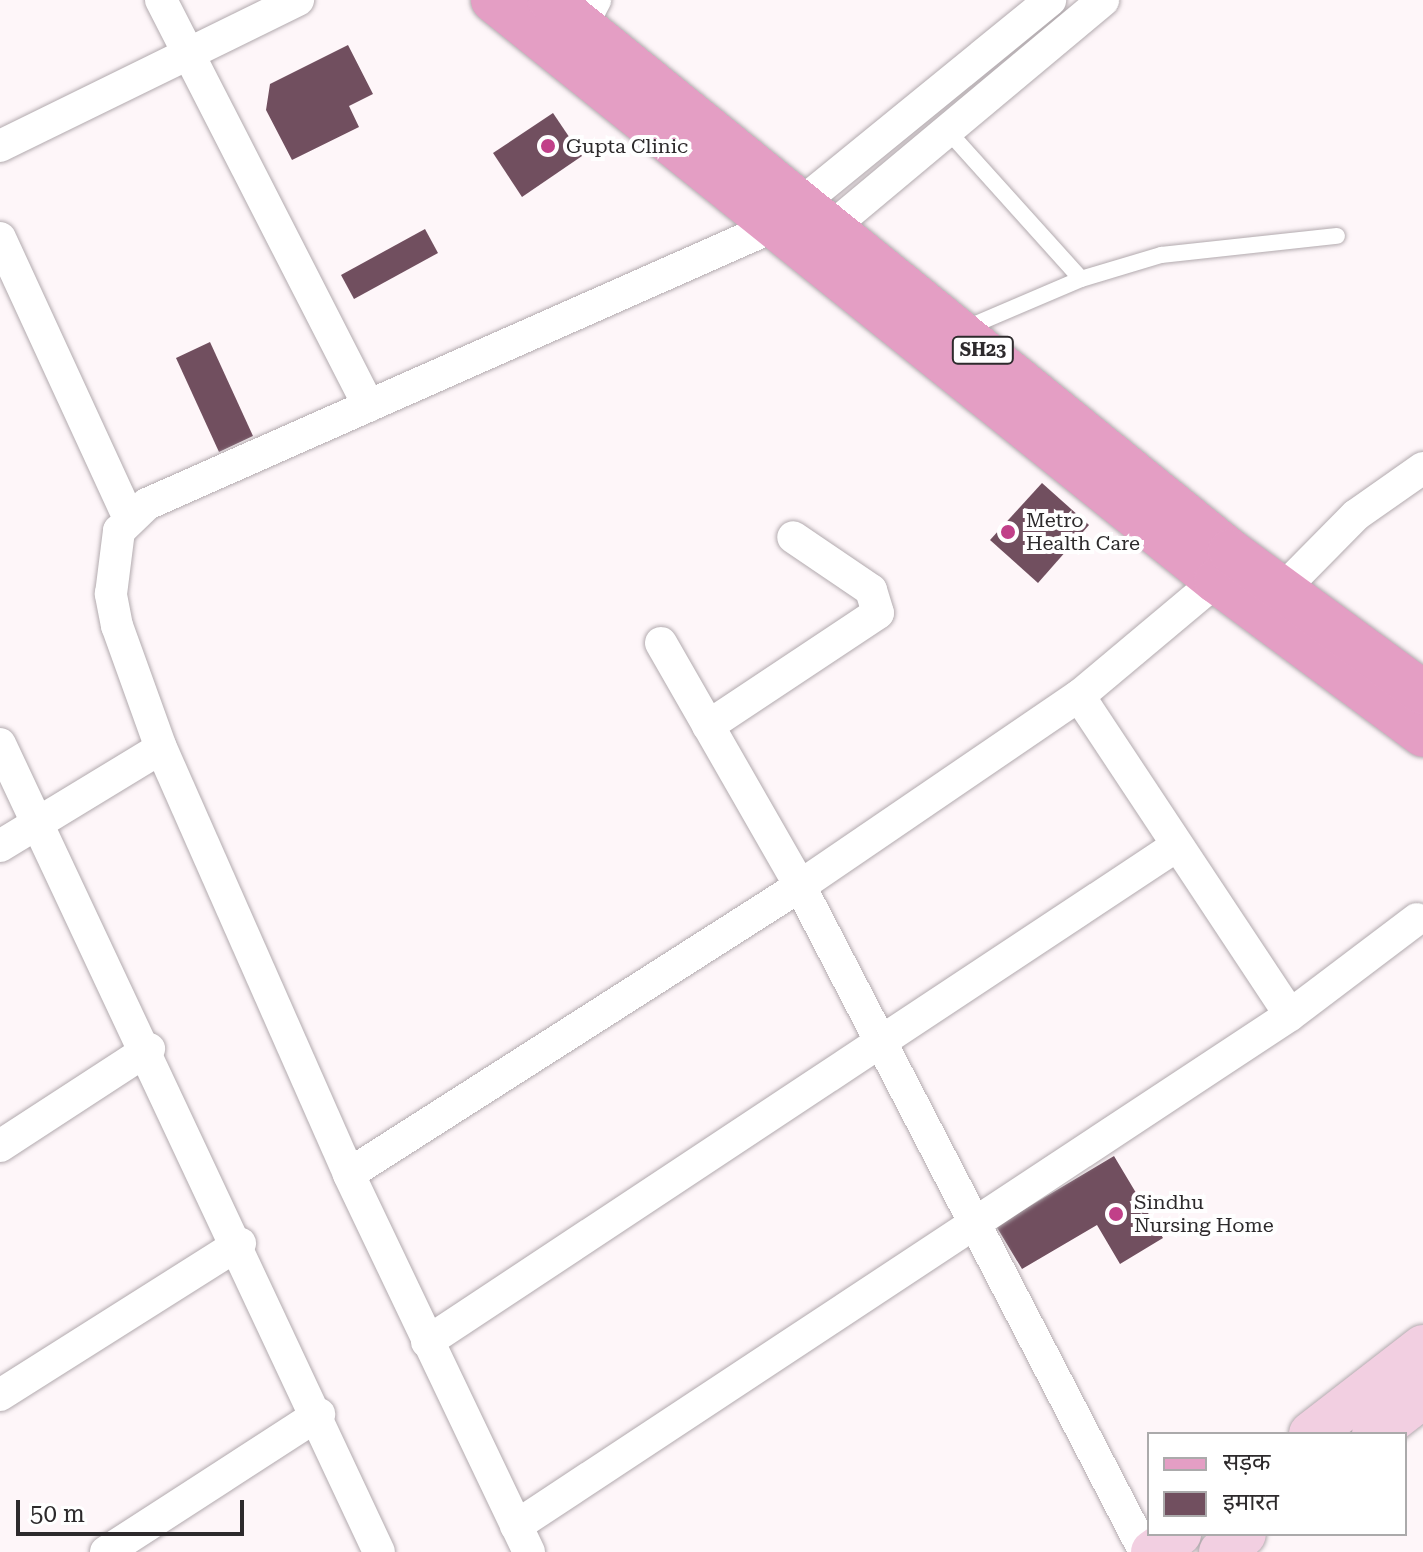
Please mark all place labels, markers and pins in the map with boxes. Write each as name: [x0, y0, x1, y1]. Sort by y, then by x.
place label: Gupta Clinic: [566, 134, 688, 158]
marker: Gupta Clinic: [537, 135, 559, 157]
place label: Metro Health Care: [1026, 508, 1140, 555]
marker: Metro Health Care: [997, 521, 1019, 543]
place label: Sindhu Nursing Home: [1134, 1190, 1274, 1237]
marker: Sindhu Nursing Home: [1105, 1203, 1127, 1225]

